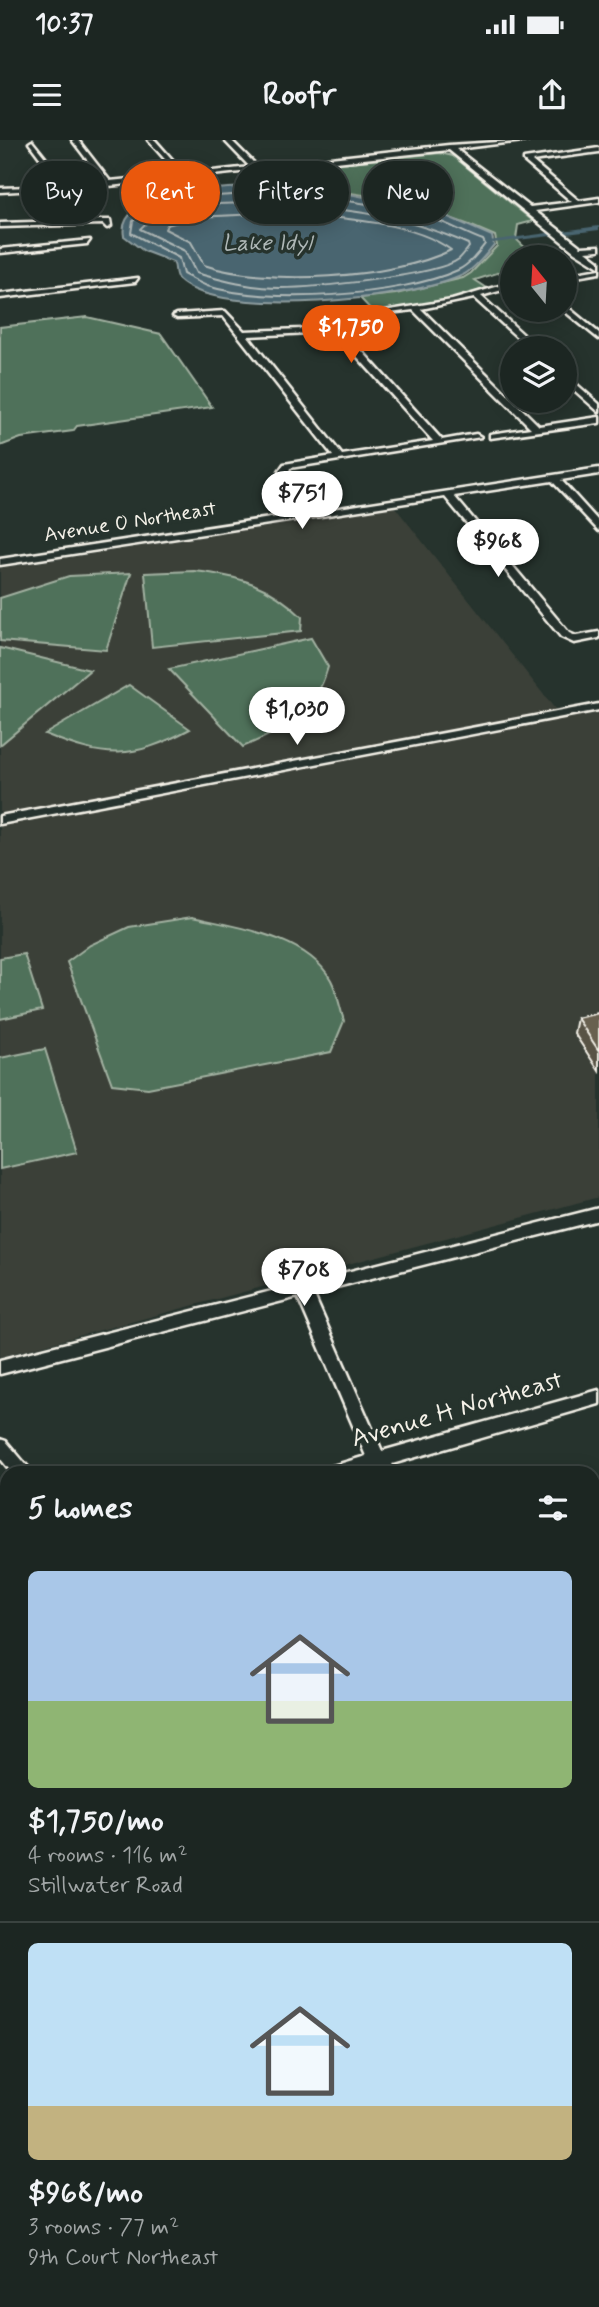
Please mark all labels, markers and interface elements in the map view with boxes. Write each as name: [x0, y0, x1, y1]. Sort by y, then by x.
text: 10:37: [35, 8, 93, 42]
text: Roofr: [263, 74, 336, 116]
icon: menu: [28, 76, 66, 114]
icon: share: [533, 76, 571, 114]
chip: Buy: [21, 161, 107, 224]
chip: Rent: [121, 161, 220, 224]
chip: Filters: [234, 161, 349, 224]
chip: New: [363, 161, 453, 224]
water label: Lake Idyl: [222, 229, 315, 259]
north arrow: [500, 245, 578, 322]
map controls: [500, 245, 577, 413]
pin: $1,750: [294, 306, 408, 365]
text: $1,750: [318, 313, 384, 343]
button: layers: [500, 336, 577, 413]
pin: $751: [261, 472, 343, 531]
text: $751: [278, 479, 326, 509]
street label: Avenue O Northeast: [42, 494, 219, 549]
pin: $968: [457, 520, 539, 579]
text: $968: [473, 527, 523, 557]
pin: $1,030: [240, 688, 354, 747]
text: $1,030: [265, 695, 329, 725]
pin: $708: [263, 1248, 345, 1308]
text: $708: [277, 1256, 331, 1286]
street label: Avenue H Northeast: [347, 1364, 567, 1456]
text: 5 homes: [28, 1489, 133, 1528]
icon: filters: [534, 1489, 572, 1527]
icon: home: [237, 1616, 363, 1742]
text: $1,750/mo: [28, 1802, 164, 1841]
text: 4 rooms · 116 m²: [28, 1841, 188, 1871]
text: Stillwater Road: [28, 1871, 183, 1901]
icon: home: [237, 1988, 363, 2114]
text: $968/mo: [28, 2174, 143, 2213]
text: 3 rooms · 77 m²: [28, 2213, 179, 2243]
text: 9th Court Northeast: [28, 2243, 218, 2273]

